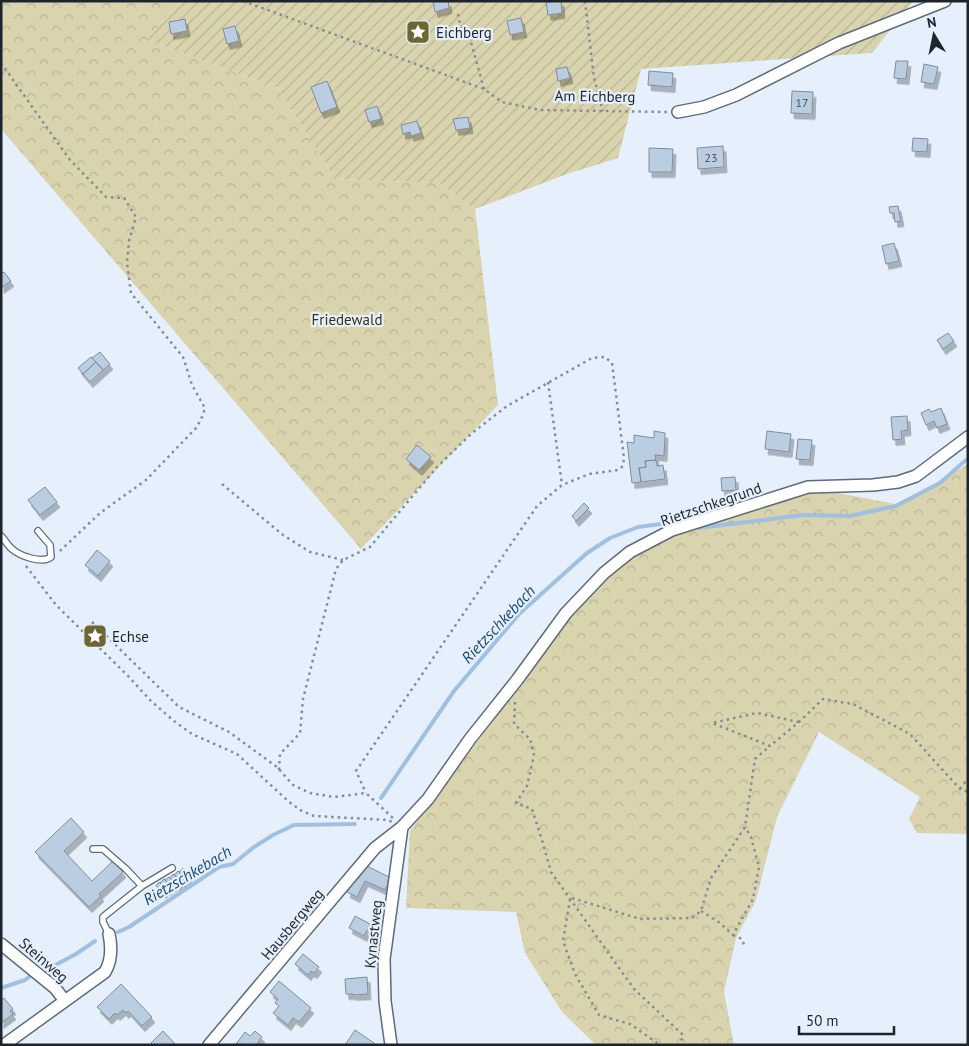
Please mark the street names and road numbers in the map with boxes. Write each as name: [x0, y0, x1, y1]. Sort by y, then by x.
street label: Am Eichberg: [554, 86, 636, 106]
street label: Rietzschkegrund: [658, 478, 764, 530]
street label: Hausbergweg: [257, 885, 327, 963]
street label: Kynastweg: [360, 899, 386, 969]
street label: Steinweg: [15, 933, 73, 987]

